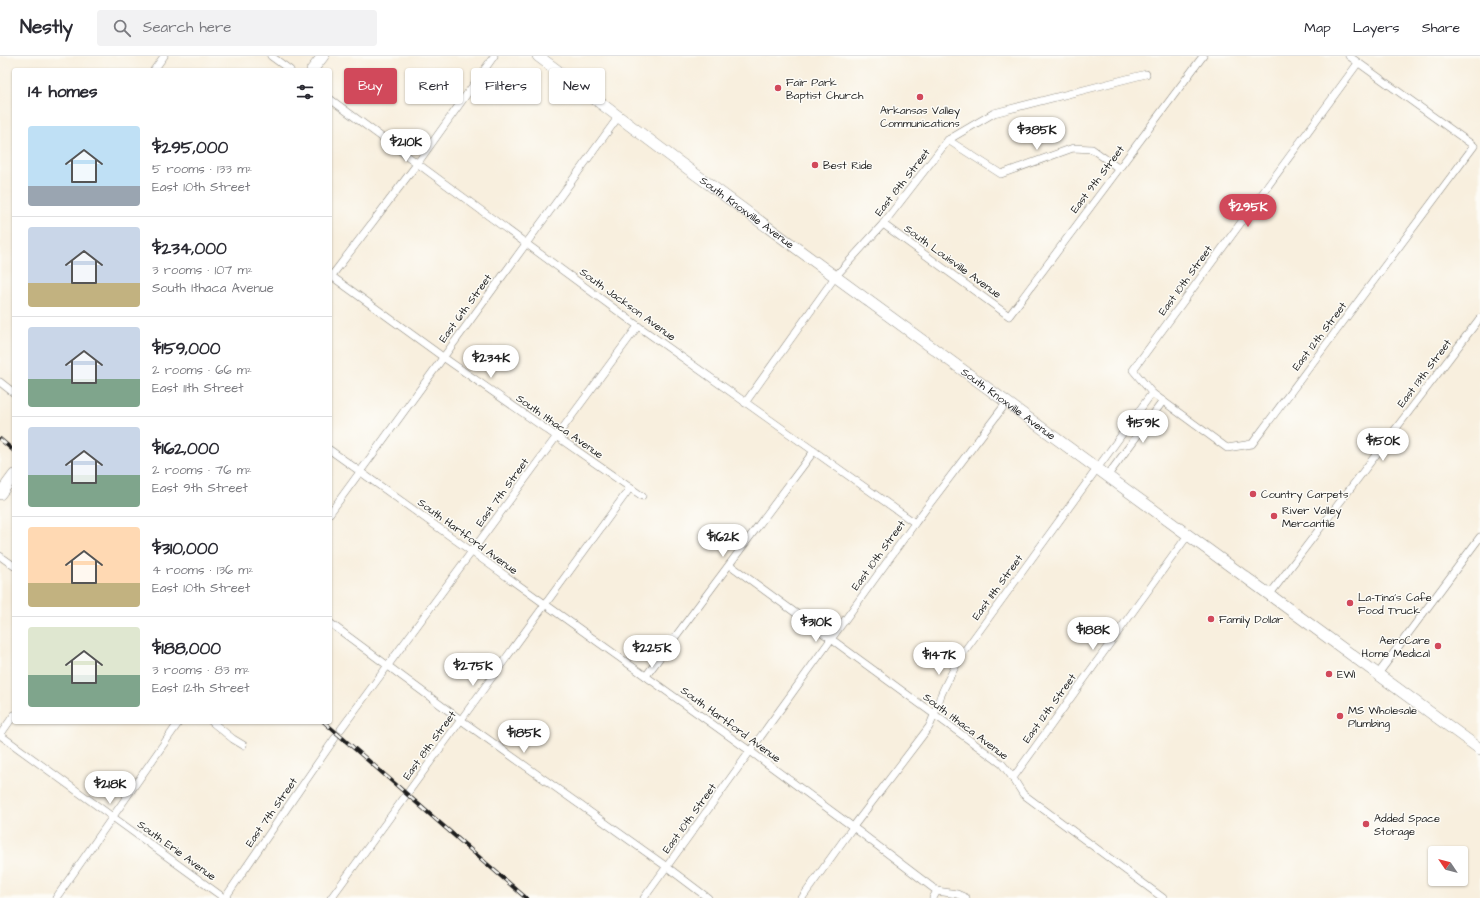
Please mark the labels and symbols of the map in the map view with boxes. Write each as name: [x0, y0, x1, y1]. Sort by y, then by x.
place label: Fair Park Baptist Church: [786, 75, 864, 103]
marker: Fair Park Baptist Church: [773, 83, 783, 93]
marker: Arkansas Valley Communications: [915, 92, 925, 102]
place label: Arkansas Valley Communications: [880, 103, 960, 131]
pin: $385K: [1009, 117, 1065, 151]
pin: $210K: [378, 129, 434, 163]
street label: East 9th Street: [1067, 142, 1128, 216]
street label: East 8th Street: [871, 145, 934, 219]
place label: Best Ride: [823, 158, 872, 173]
marker: Best Ride: [810, 160, 820, 170]
street label: South Knoxville Avenue: [697, 173, 797, 252]
pin: $295K: [1220, 194, 1276, 228]
street label: South Louisville Avenue: [901, 221, 1004, 302]
street label: East 10th Street: [1155, 242, 1216, 318]
street label: South Jackson Avenue: [577, 264, 679, 344]
street label: East 6th Street: [435, 270, 496, 346]
street label: East 12th Street: [1289, 298, 1351, 374]
street label: East 13th Street: [1394, 336, 1455, 410]
pin: $234K: [463, 345, 519, 379]
street label: South Knoxville Avenue: [958, 364, 1059, 444]
street label: South Ithaca Avenue: [513, 391, 606, 462]
pin: $159K: [1115, 410, 1171, 444]
pin: $150K: [1355, 428, 1411, 462]
street label: East 7th Street: [472, 454, 533, 530]
place label: Country Carpets: [1261, 487, 1349, 503]
marker: Country Carpets: [1248, 489, 1258, 499]
street label: South Hartford Avenue: [415, 495, 521, 578]
place label: River Valley Mercantile: [1282, 503, 1342, 531]
marker: River Valley Mercantile: [1269, 511, 1279, 521]
street label: East 10th Street: [848, 517, 909, 593]
pin: $162K: [695, 524, 751, 558]
street label: East 11th Street: [969, 551, 1027, 623]
place label: La-Tina's Cafe Food Truck: [1358, 590, 1432, 618]
marker: La-Tina's Cafe Food Truck: [1345, 598, 1355, 608]
pin: $310K: [788, 609, 844, 643]
place label: Family Dollar: [1219, 612, 1283, 628]
marker: Family Dollar: [1206, 614, 1216, 624]
pin: $188K: [1065, 617, 1121, 651]
place label: AeroCare Home Medical: [1362, 633, 1430, 661]
pin: $225K: [624, 635, 680, 669]
marker: AeroCare Home Medical: [1433, 641, 1443, 651]
pin: $147K: [911, 642, 967, 676]
pin: $275K: [445, 653, 501, 687]
place label: EWI: [1337, 667, 1356, 682]
marker: EWI: [1324, 669, 1334, 679]
street label: East 12th Street: [1019, 670, 1080, 746]
street label: South Hartford Avenue: [678, 683, 784, 766]
street label: South Ithaca Avenue: [920, 689, 1011, 763]
place label: MS Wholesale Plumbing: [1348, 703, 1417, 732]
street label: East 8th Street: [399, 707, 460, 783]
marker: MS Wholesale Plumbing: [1335, 711, 1345, 721]
pin: $185K: [496, 720, 552, 754]
pin: $218K: [82, 771, 138, 805]
street label: East 7th Street: [242, 774, 301, 850]
street label: East 10th Street: [659, 780, 720, 856]
place label: Added Space Storage: [1374, 811, 1440, 840]
street label: South Erie Avenue: [134, 817, 219, 884]
marker: Added Space Storage: [1361, 819, 1371, 829]
north arrow: [1428, 846, 1468, 886]

